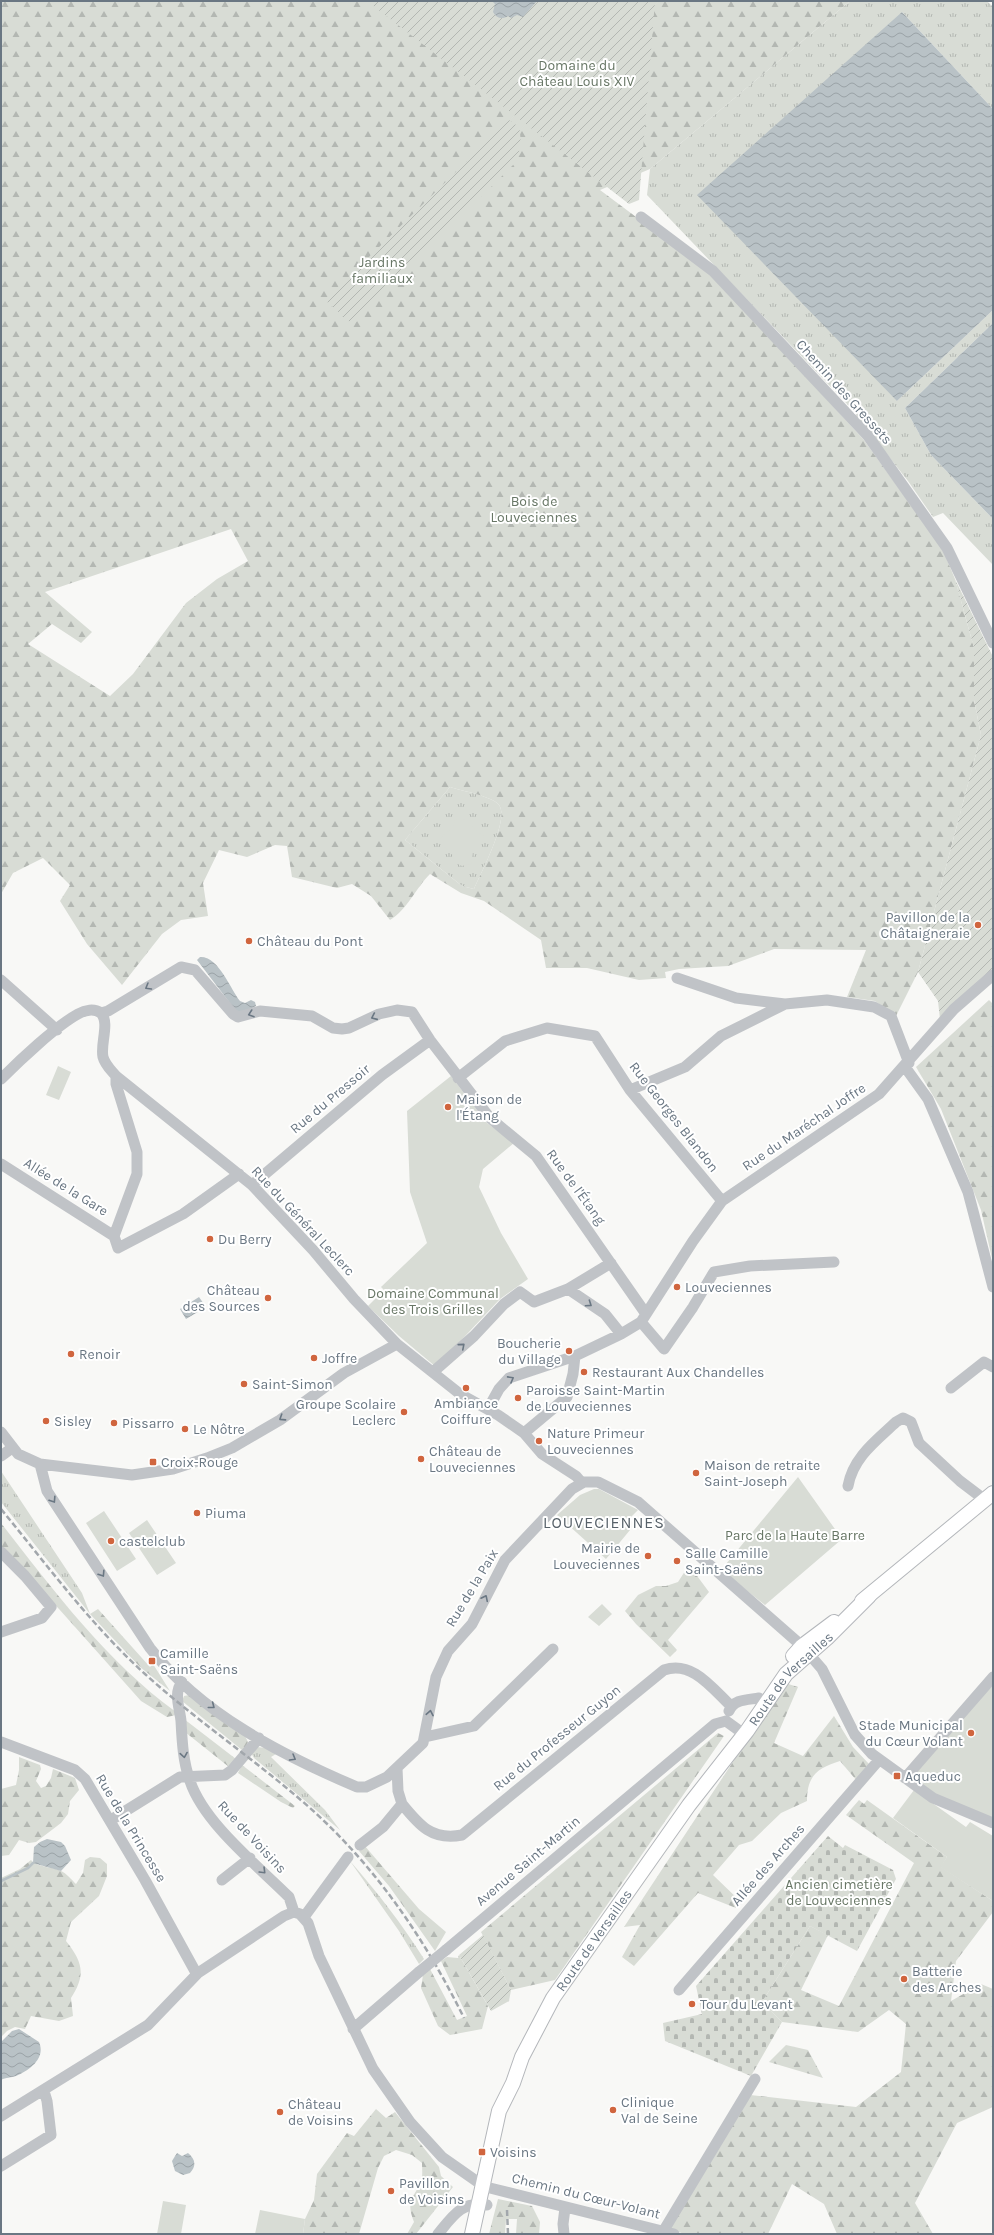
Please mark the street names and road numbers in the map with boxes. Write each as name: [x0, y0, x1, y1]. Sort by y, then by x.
street label: Chemin des Gressets: [792, 336, 896, 448]
street label: Rue Georges Blandon: [626, 1058, 722, 1176]
street label: Rue du Pressoir: [287, 1060, 374, 1137]
street label: Rue du Maréchal Joffre: [739, 1079, 869, 1175]
street label: Rue de l'Étang: [543, 1145, 610, 1228]
street label: Allée de la Gare: [21, 1154, 111, 1220]
street label: Rue du Général Leclerc: [248, 1163, 358, 1279]
street label: Rue de la Paix: [442, 1546, 502, 1630]
street label: Route de Versailles: [745, 1628, 837, 1729]
street label: Rue du Professeur Guyon: [490, 1681, 624, 1795]
street label: Rue de la Princesse: [92, 1771, 170, 1885]
street label: Rue de Voisins: [214, 1797, 290, 1877]
street label: Avenue Saint-Martin: [472, 1812, 584, 1910]
street label: Allée des Arches: [728, 1821, 808, 1909]
street label: Route de Versailles: [552, 1886, 635, 1995]
street label: Chemin du Cœur-Volant: [510, 2169, 662, 2223]

